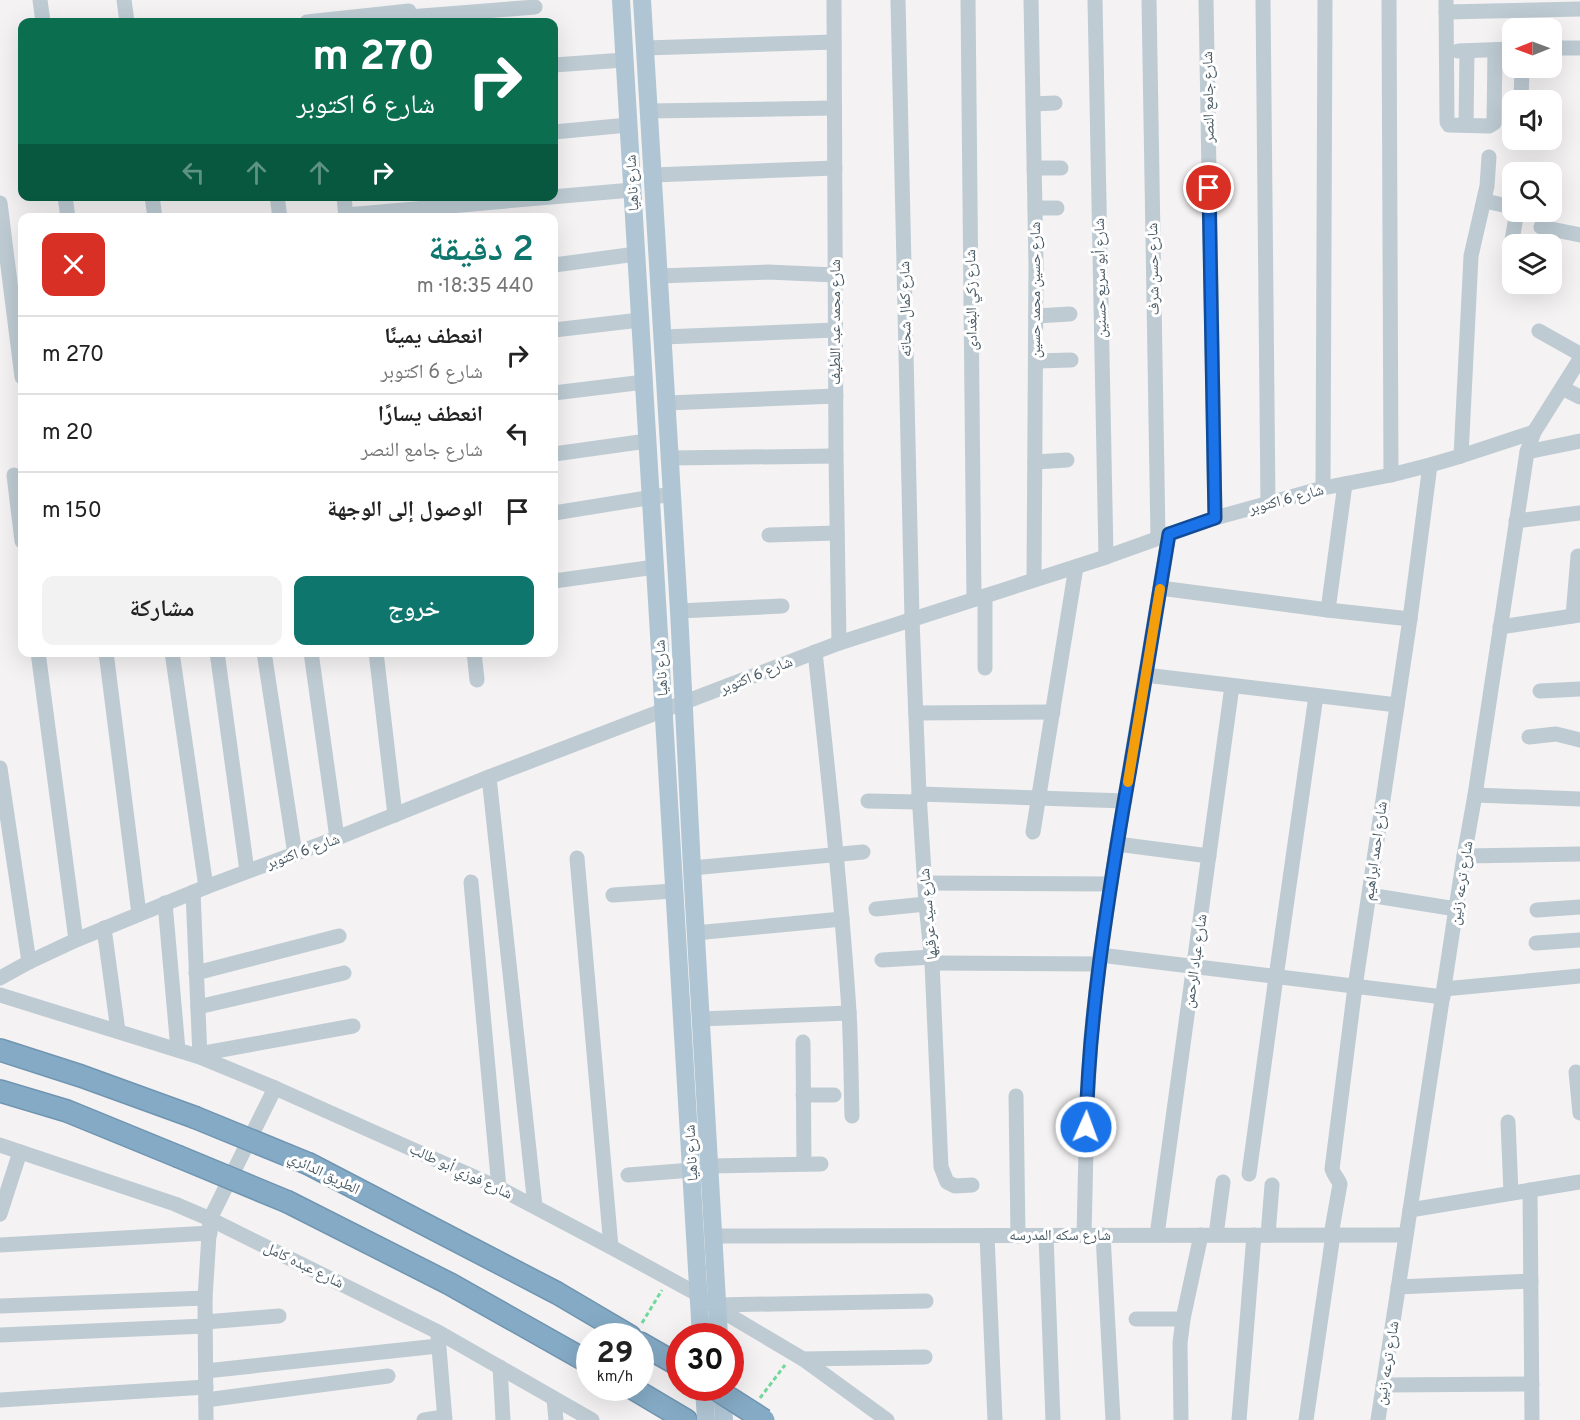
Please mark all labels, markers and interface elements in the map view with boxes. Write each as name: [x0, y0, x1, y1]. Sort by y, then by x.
north arrow: [1502, 18, 1562, 78]
map controls: [1502, 18, 1562, 294]
text: 270 m: [312, 32, 435, 85]
icon: right: [456, 42, 534, 120]
street label: شارع جامع النصر: [1199, 51, 1220, 144]
text: شارع 6 اكتوبر: [297, 89, 435, 123]
button: sound: [1502, 90, 1562, 150]
street label: شارع ناهيا: [623, 154, 644, 212]
icon: left: [177, 156, 210, 189]
icon: ahead: [240, 156, 273, 189]
icon: ahead: [303, 156, 336, 189]
icon: right: [366, 156, 399, 189]
pin: [1183, 162, 1234, 213]
button: search: [1502, 162, 1562, 222]
icon: arrive: [1192, 171, 1225, 204]
street label: شارع أبو سريع حسنين: [1090, 218, 1112, 338]
street label: شارع حسين محمد حسين: [1027, 222, 1046, 358]
street label: شارع حسن شرف: [1144, 222, 1165, 315]
text: 2 دقيقة: [428, 228, 534, 274]
button: close: [42, 233, 105, 296]
button: layers: [1502, 234, 1562, 294]
street label: شارع زكي البغدادى: [962, 249, 984, 351]
street label: شارع محمد عبد اللطيف: [827, 259, 846, 385]
street label: شارع كمال شحاته: [896, 261, 917, 357]
text: 440 m · 18:35: [417, 274, 534, 300]
text: انعطف يمينًا: [384, 324, 483, 351]
icon: right: [501, 339, 534, 372]
text: 270 m: [42, 342, 104, 369]
text: شارع 6 اكتوبر: [380, 360, 483, 386]
text: انعطف يسارًا: [378, 402, 483, 429]
icon: left: [501, 417, 534, 450]
text: 20 m: [42, 420, 93, 447]
text: شارع جامع النصر: [361, 438, 483, 464]
street label: شارع 6 اكتوبر: [1246, 481, 1326, 520]
icon: arrive: [501, 495, 534, 528]
text: الوصول إلى الوجهة: [327, 497, 483, 524]
text: 150 m: [42, 498, 102, 525]
button: مشاركة: [42, 576, 282, 645]
button: خروج: [294, 576, 534, 645]
street label: شارع ناهيا: [652, 639, 673, 697]
street label: شارع 6 اكتوبر: [716, 653, 796, 700]
street label: شارع احمد ابراهيم: [1360, 800, 1393, 902]
street label: شارع 6 اكتوبر: [263, 830, 343, 875]
street label: شارع ترعه زنين: [1446, 840, 1479, 927]
street label: شارع سيد عرقبها: [916, 867, 943, 960]
street label: شارع عباد الرحمن: [1180, 913, 1213, 1009]
position arrow: [1054, 1095, 1118, 1159]
street label: شارع ناهيا: [682, 1124, 703, 1182]
street label: شارع فوزي أبو طالب: [406, 1140, 515, 1205]
street label: الطريق الدائري: [284, 1149, 362, 1201]
street label: شارع سكه المدرسه: [1009, 1227, 1111, 1246]
street label: شارع عبده كامل: [260, 1239, 346, 1294]
street label: شارع ترعه زنين: [1372, 1320, 1405, 1407]
speed limit sign: 30: [666, 1323, 744, 1401]
text: 29: [597, 1336, 633, 1373]
text: km/h: [597, 1368, 633, 1387]

